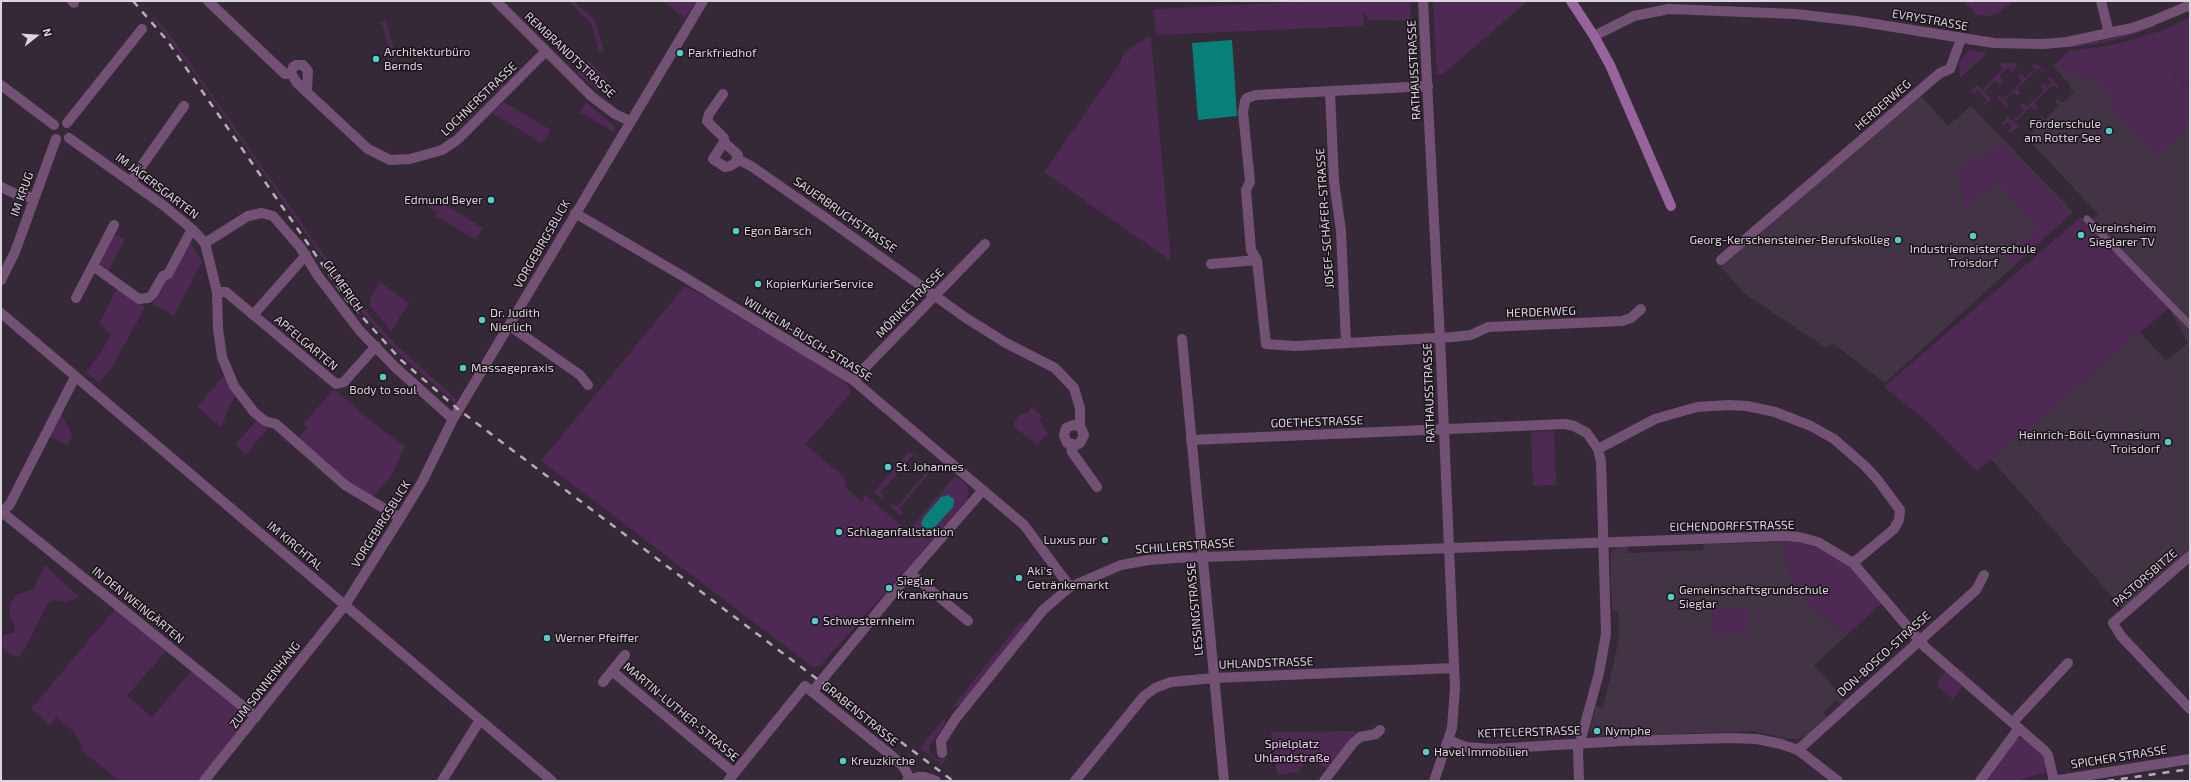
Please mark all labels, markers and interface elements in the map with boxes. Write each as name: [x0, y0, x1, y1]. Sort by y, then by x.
street label: EVRYSTRASSE: [1891, 6, 1969, 34]
street label: REMBRANDTSTRASSE: [522, 9, 618, 101]
north arrow: [16, 16, 56, 56]
street label: RATHAUSSTRASSE: [1404, 20, 1424, 120]
text: N: [41, 27, 55, 38]
place label: Architekturbüro Bernds: [384, 45, 470, 73]
place label: Parkfriedhof: [688, 46, 757, 60]
marker: Parkfriedhof: [675, 48, 685, 58]
marker: Architekturbüro Bernds: [371, 54, 381, 64]
street label: LOCHNERSTRASSE: [438, 59, 520, 139]
street label: HERDERWEG: [1852, 77, 1914, 133]
place label: Förderschule am Rotter See: [2024, 117, 2101, 145]
marker: Förderschule am Rotter See: [2104, 126, 2114, 136]
street label: JOSEF-SCHÄFER-STRASSE: [1313, 147, 1337, 289]
street label: IM JÄGERSGARTEN: [112, 150, 202, 222]
street label: IM KRUG: [7, 170, 37, 218]
street label: SAUERBRUCHSTRASSE: [791, 174, 899, 256]
place label: Edmund Beyer: [404, 193, 483, 207]
marker: Edmund Beyer: [486, 195, 496, 205]
street label: VORGEBIRGSBLICK: [511, 197, 573, 291]
place label: Vereinsheim Sieglarer TV: [2089, 221, 2156, 249]
place label: Egon Bärsch: [744, 224, 812, 238]
marker: Egon Bärsch: [731, 226, 741, 236]
marker: Vereinsheim Sieglarer TV: [2076, 230, 2086, 240]
marker: Industriemeisterschule Troisdorf: [1968, 231, 1978, 241]
place label: Georg-Kerschensteiner-Berufskolleg: [1689, 233, 1890, 247]
marker: Georg-Kerschensteiner-Berufskolleg: [1893, 235, 1903, 245]
place label: Industriemeisterschule Troisdorf: [1910, 242, 2036, 270]
street label: GILMERICH: [320, 257, 366, 315]
street label: MÖRIKESTRASSE: [873, 265, 947, 341]
place label: KopierKurierService: [766, 277, 873, 291]
marker: KopierKurierService: [753, 279, 763, 289]
street label: WILHELM-BUSCH-STRASSE: [741, 294, 875, 384]
street label: HERDERWEG: [1506, 304, 1576, 320]
place label: Dr. Judith Nierlich: [490, 306, 540, 334]
street label: APFELGARTEN: [271, 312, 341, 374]
marker: Dr. Judith Nierlich: [477, 315, 487, 325]
street label: RATHAUSSTRASSE: [1420, 343, 1438, 443]
place label: Massagepraxis: [471, 361, 554, 375]
marker: Massagepraxis: [458, 363, 468, 373]
marker: Body to soul: [378, 372, 388, 382]
place label: Body to soul: [349, 383, 417, 397]
street label: GOETHESTRASSE: [1270, 413, 1364, 431]
place label: Heinrich-Böll-Gymnasium Troisdorf: [2019, 428, 2160, 456]
marker: Heinrich-Böll-Gymnasium Troisdorf: [2163, 437, 2173, 447]
place label: St. Johannes: [896, 460, 964, 474]
marker: St. Johannes: [883, 462, 893, 472]
street label: VORGEBIRGSBLICK: [348, 478, 414, 570]
street label: IM KIRCHTAL: [264, 518, 326, 574]
street label: EICHENDORFFSTRASSE: [1669, 518, 1795, 534]
place label: Schlaganfallstation: [847, 525, 954, 539]
marker: Schlaganfallstation: [834, 527, 844, 537]
place label: Luxus pur: [1043, 533, 1097, 547]
marker: Luxus pur: [1100, 535, 1110, 545]
street label: SCHILLERSTRASSE: [1135, 535, 1235, 557]
street label: PASTORSBITZE: [2110, 546, 2180, 610]
street label: LESSINGSTRASSE: [1184, 561, 1206, 657]
street label: IN DEN WEINGÄRTEN: [89, 563, 187, 647]
place label: Aki's Getränkemarkt: [1027, 564, 1109, 592]
marker: Aki's Getränkemarkt: [1014, 573, 1024, 583]
place label: Sieglar Krankenhaus: [897, 574, 968, 602]
marker: Sieglar Krankenhaus: [884, 583, 894, 593]
place label: Gemeinschaftsgrundschule Sieglar: [1679, 583, 1829, 611]
marker: Gemeinschaftsgrundschule Sieglar: [1666, 592, 1676, 602]
street label: DON-BOSCO-STRASSE: [1834, 608, 1934, 700]
place label: Schwesternheim: [823, 614, 915, 628]
marker: Schwesternheim: [810, 616, 820, 626]
place label: Werner Pfeiffer: [555, 631, 639, 645]
marker: Werner Pfeiffer: [542, 633, 552, 643]
street label: ZUM SONNENHANG: [227, 639, 303, 731]
street label: UHLANDSTRASSE: [1218, 654, 1314, 672]
street label: MARTIN-LUTHER-STRASSE: [620, 659, 742, 765]
street label: GRABENSTRASSE: [819, 679, 901, 749]
street label: KETTELERSTRASSE: [1477, 723, 1581, 741]
place label: Nymphe: [1605, 724, 1651, 738]
marker: Nymphe: [1592, 726, 1602, 736]
park label: Spielplatz Uhlandstraße: [1254, 737, 1330, 765]
street label: SPICHER STRASSE: [2070, 742, 2168, 772]
place label: Havel Immobilien: [1434, 745, 1528, 759]
marker: Havel Immobilien: [1421, 747, 1431, 757]
place label: Kreuzkirche: [851, 754, 915, 768]
marker: Kreuzkirche: [838, 756, 848, 766]

